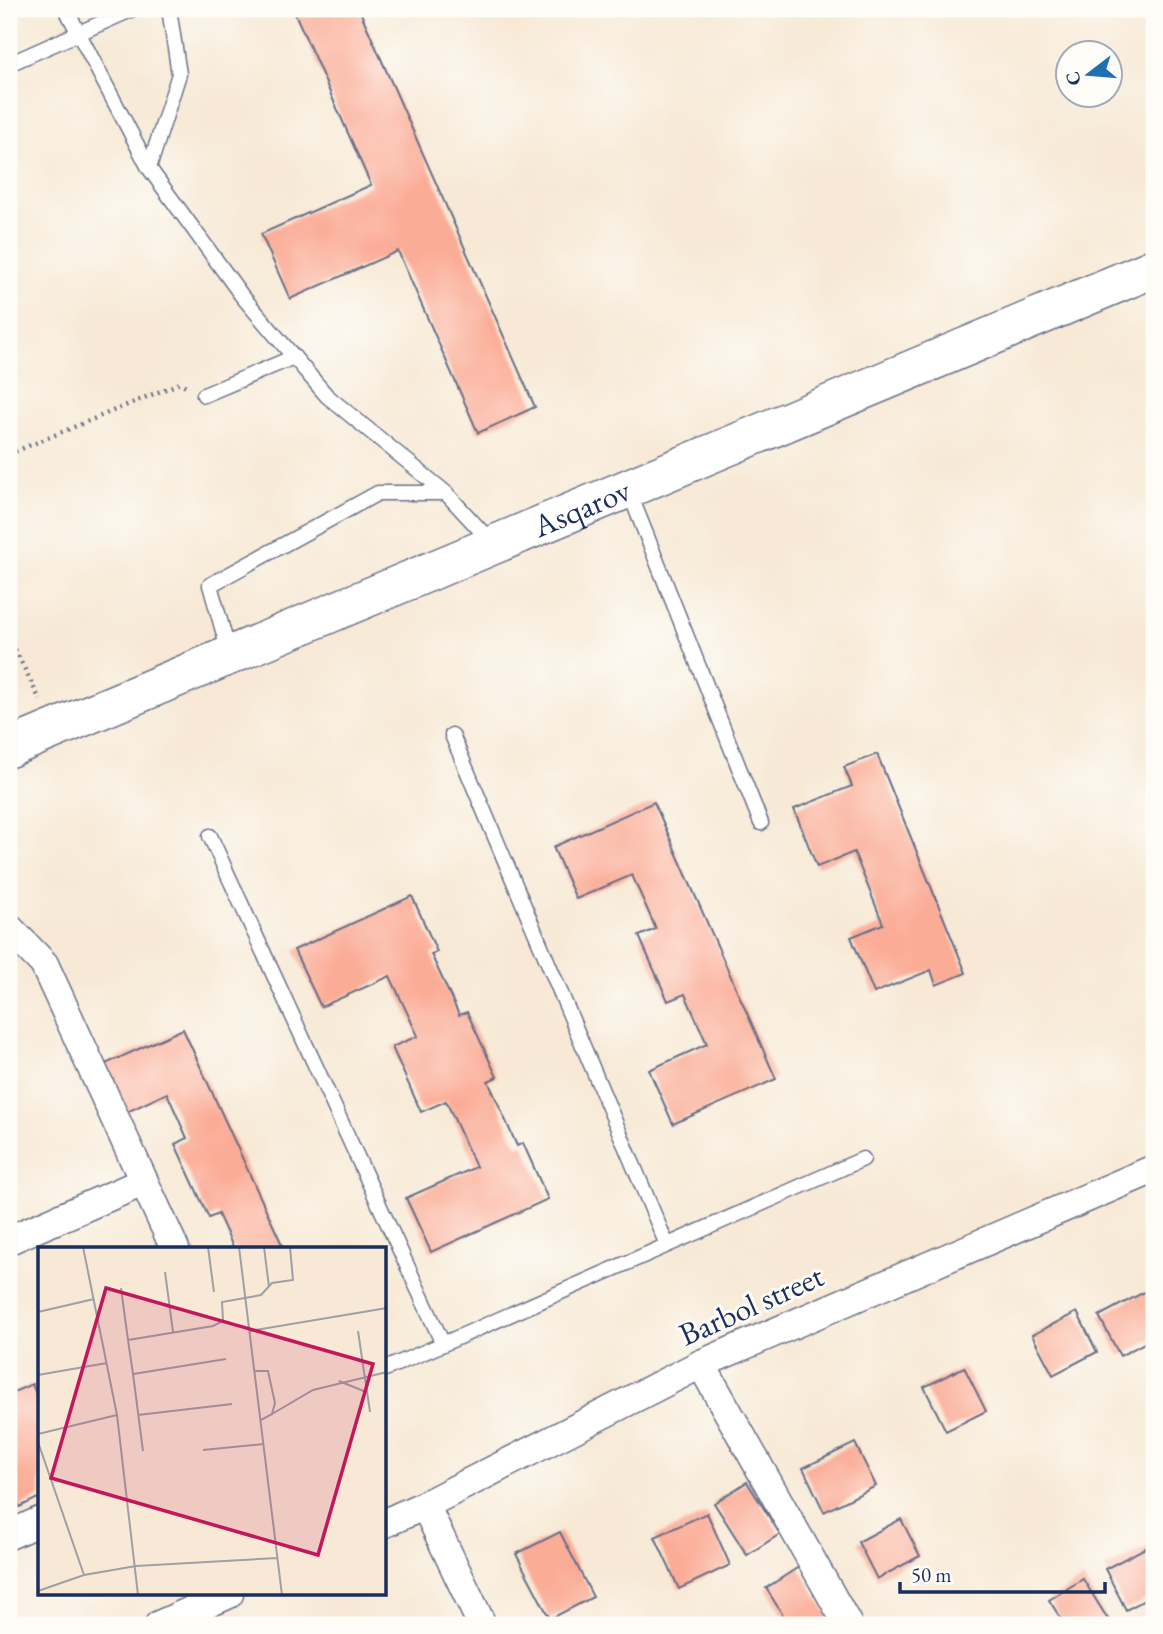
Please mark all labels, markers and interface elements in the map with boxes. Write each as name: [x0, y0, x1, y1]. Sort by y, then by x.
north arrow: [1054, 38, 1124, 108]
text: С: [1059, 69, 1087, 88]
street label: Asqarov: [526, 469, 638, 547]
inset map: [38, 1247, 387, 1596]
street label: Barbol street: [672, 1255, 830, 1355]
scale bar: [900, 1550, 1105, 1594]
text: 50 m: [911, 1561, 952, 1588]

